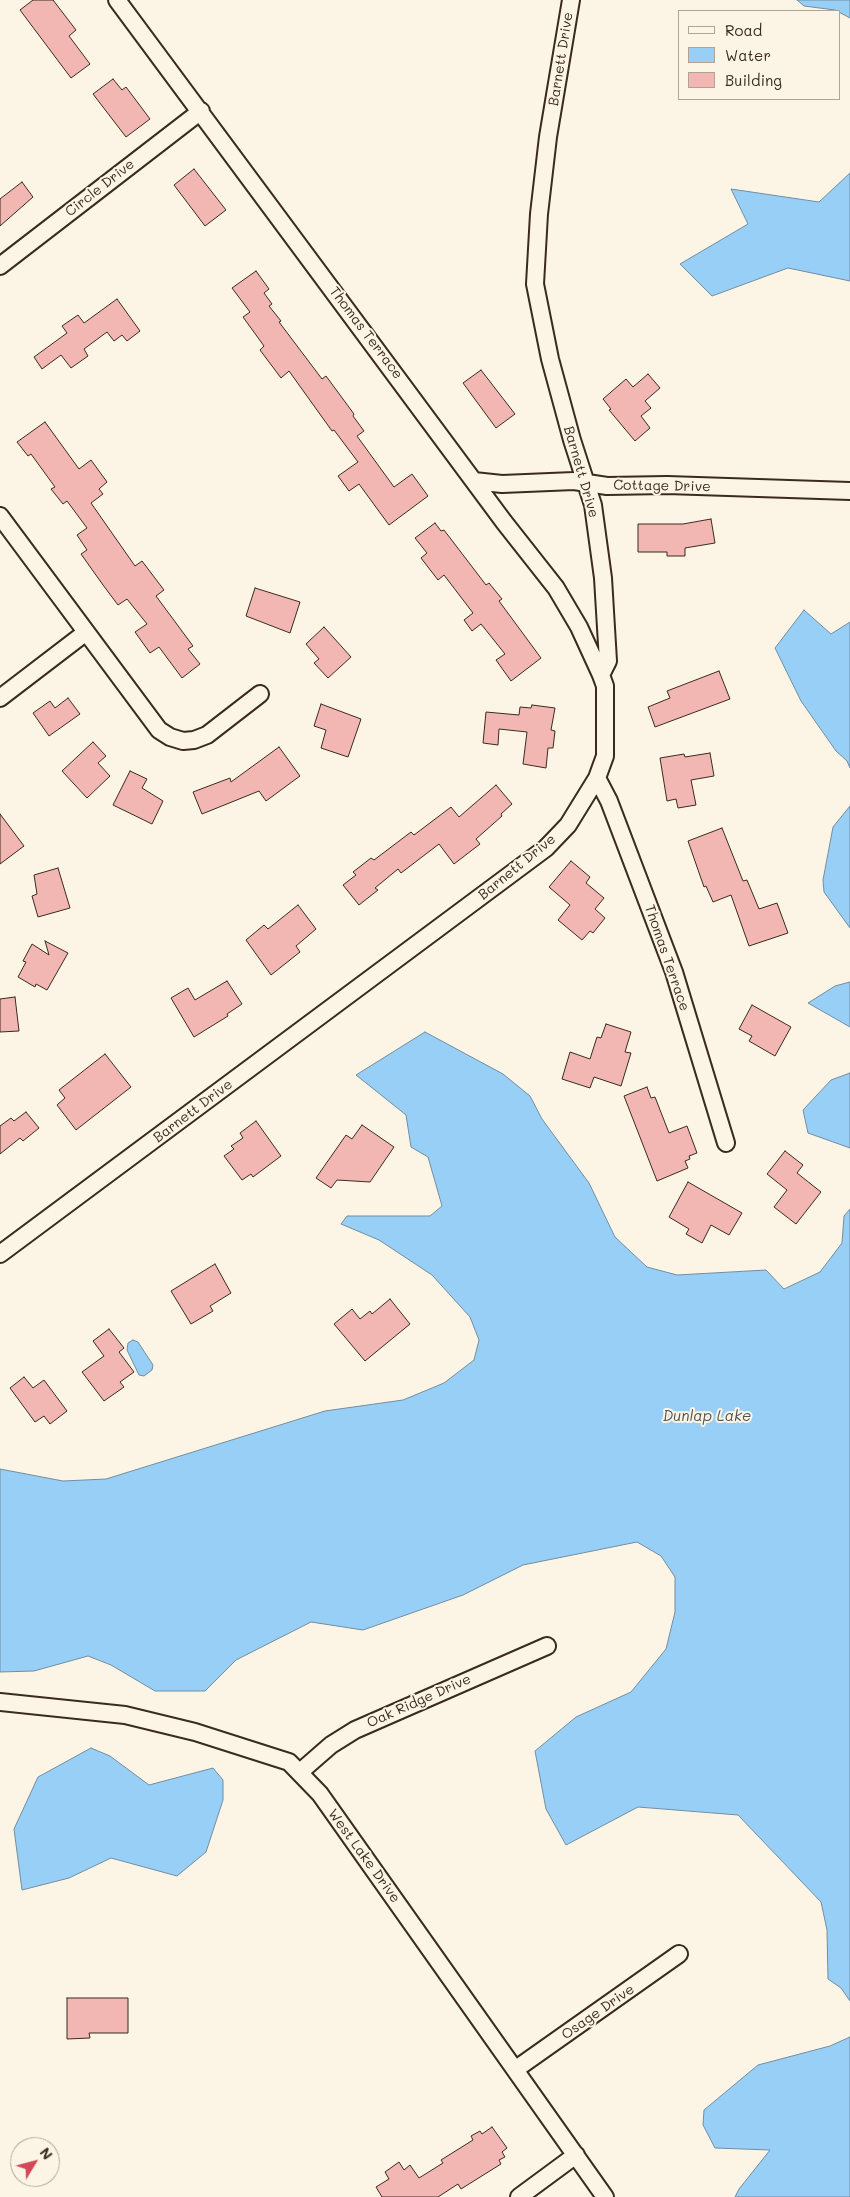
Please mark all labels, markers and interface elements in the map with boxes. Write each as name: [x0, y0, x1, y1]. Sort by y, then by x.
legend: [678, 10, 840, 100]
street label: Barnett Drive: [545, 11, 577, 107]
text: Road: [725, 20, 762, 40]
text: Water: [725, 45, 771, 65]
text: Building: [725, 70, 782, 90]
street label: Circle Drive: [62, 156, 138, 220]
street label: Thomas Terrace: [326, 284, 406, 382]
street label: Barnett Drive: [560, 424, 602, 520]
street label: Cottage Drive: [613, 477, 711, 495]
street label: Barnett Drive: [475, 831, 559, 903]
street label: Thomas Terrace: [641, 903, 693, 1013]
street label: Barnett Drive: [150, 1076, 236, 1146]
water label: Dunlap Lake: [663, 1407, 751, 1425]
street label: Oak Ridge Drive: [364, 1671, 474, 1731]
street label: West Lake Drive: [324, 1806, 404, 1906]
street label: Osage Drive: [558, 1981, 638, 2043]
north arrow: [10, 2137, 60, 2187]
text: N: [36, 2143, 57, 2163]

